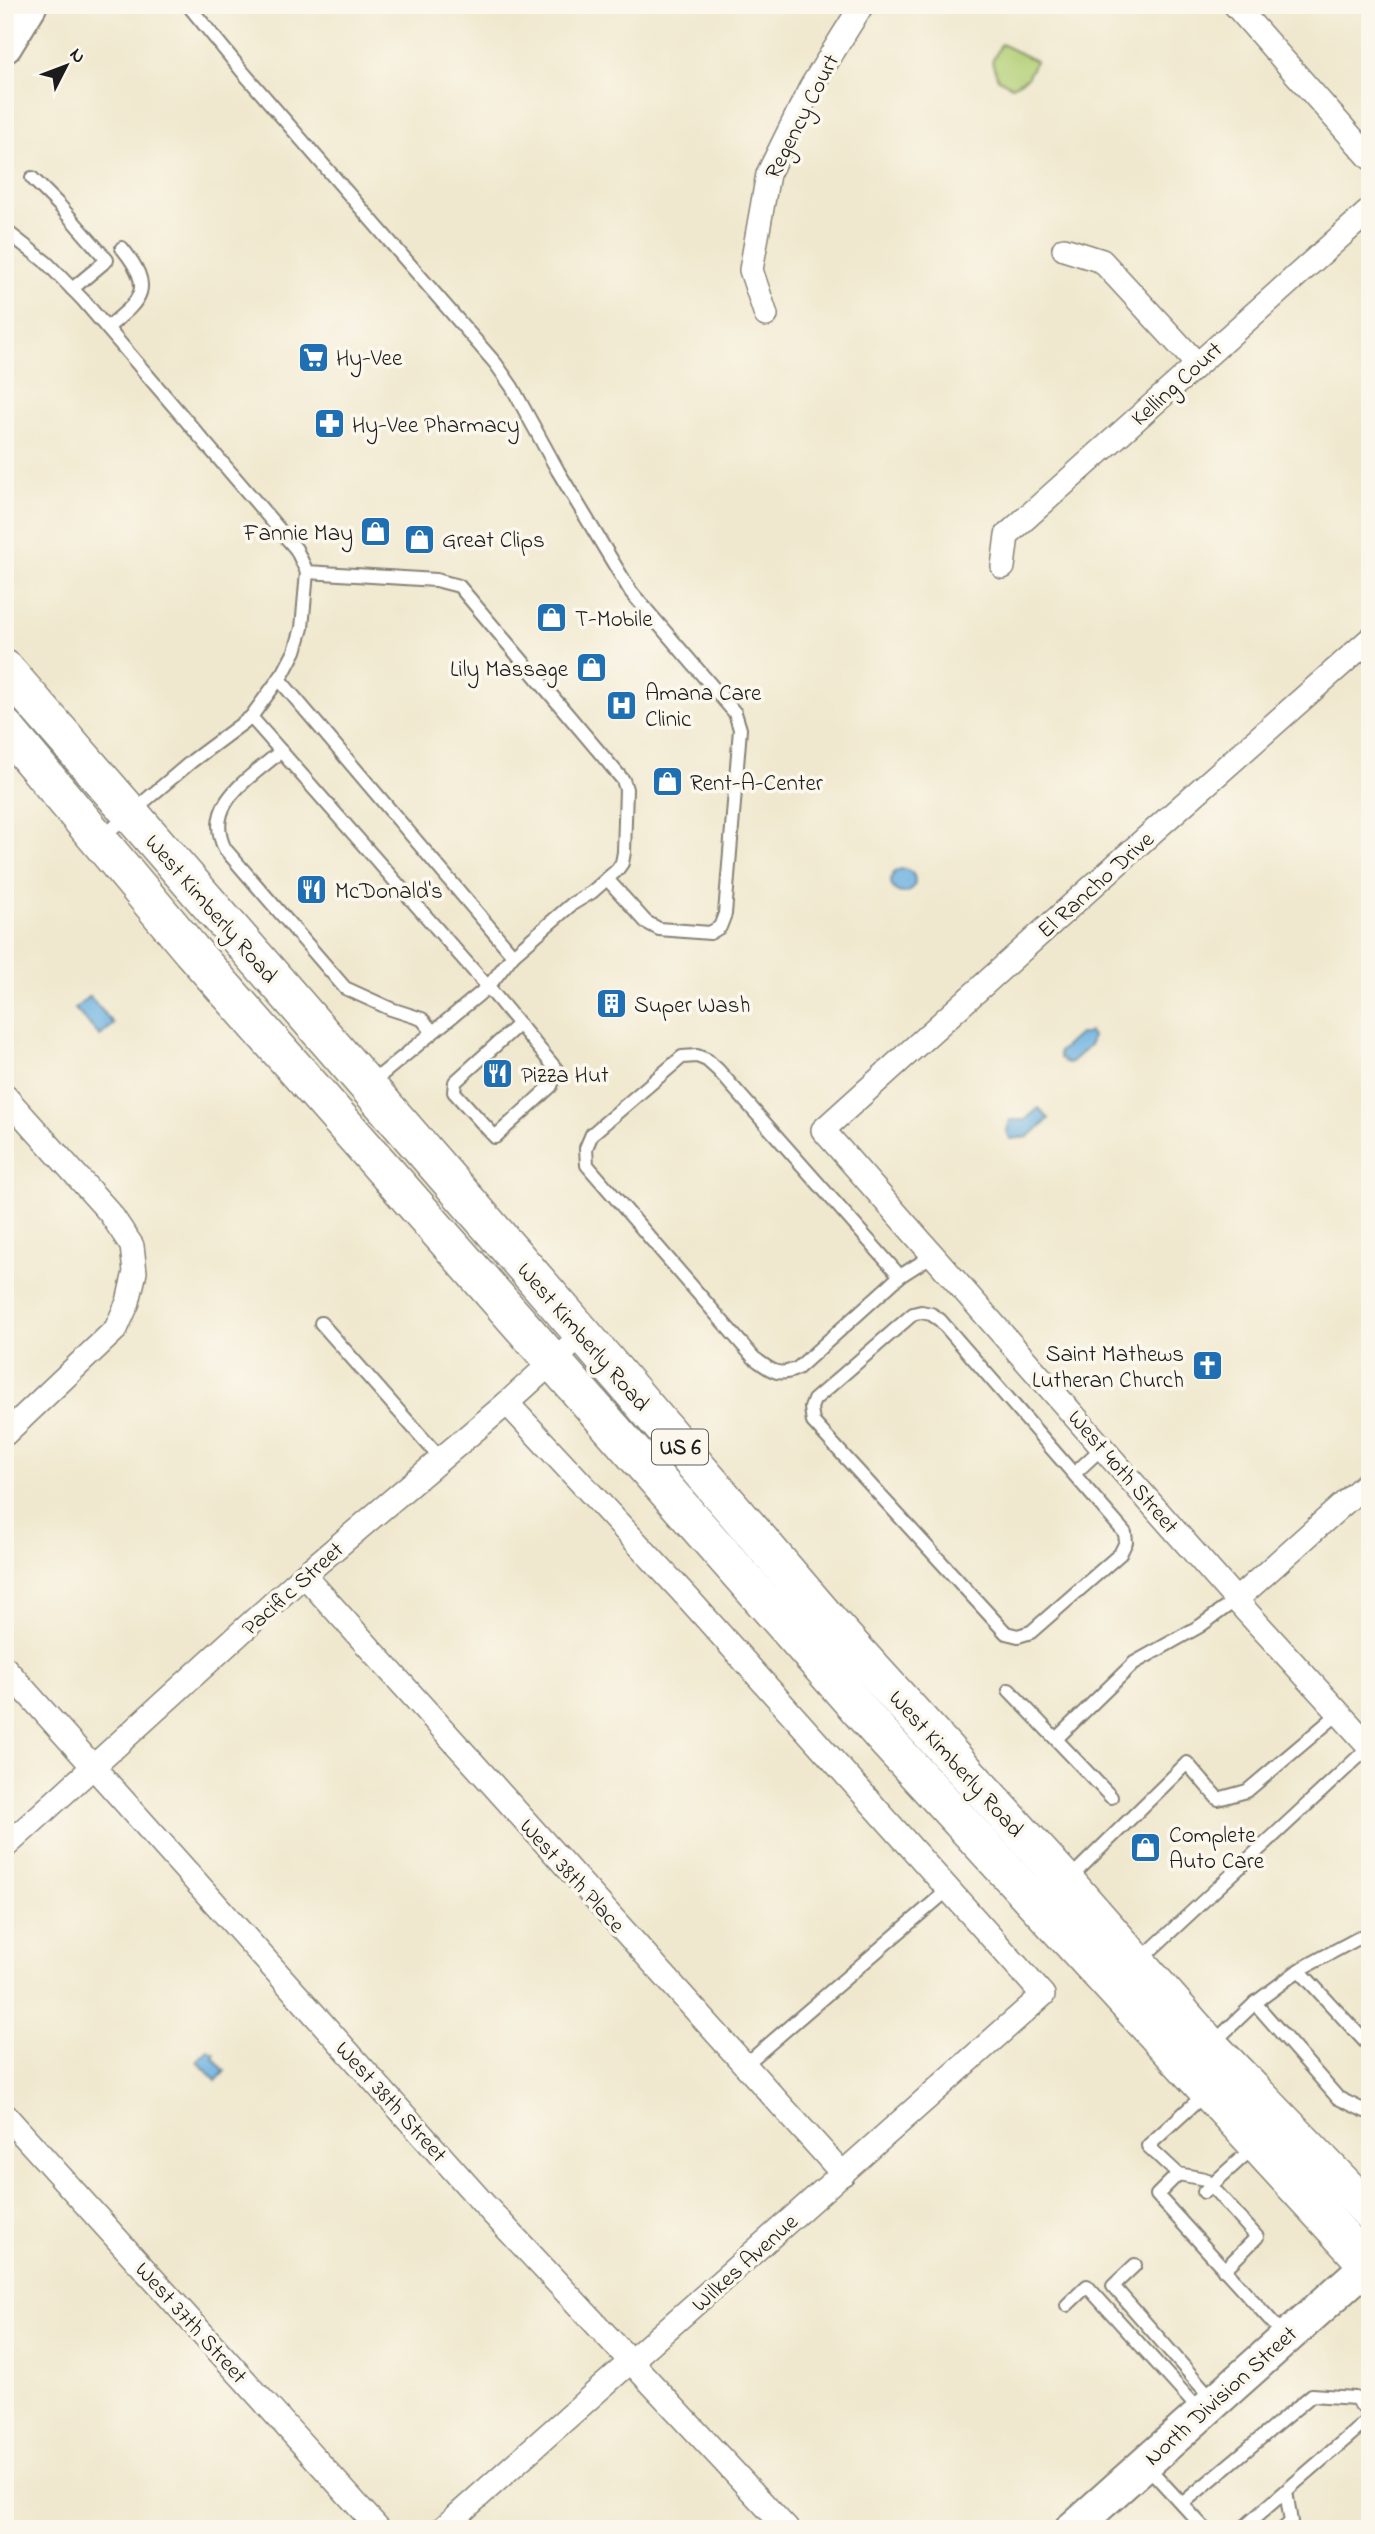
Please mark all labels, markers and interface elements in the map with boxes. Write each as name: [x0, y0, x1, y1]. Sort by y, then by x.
north arrow: [32, 32, 102, 102]
text: N: [62, 42, 91, 70]
street label: Regency Court: [758, 49, 851, 186]
street label: Kelling Court: [1125, 335, 1232, 436]
supermarket icon: Hy-Vee: [296, 340, 330, 374]
place label: Hy-Vee: [336, 343, 403, 378]
pharmacy icon: Hy-Vee Pharmacy: [312, 407, 346, 441]
place label: Hy-Vee Pharmacy: [352, 410, 520, 445]
shop icon: Fannie May: [359, 515, 393, 549]
place label: Fannie May: [243, 518, 353, 553]
shop icon: Great Clips: [402, 522, 436, 556]
place label: Great Clips: [442, 525, 545, 558]
shop icon: T-Mobile: [535, 601, 569, 635]
place label: T-Mobile: [575, 604, 653, 637]
shop icon: Lily Massage: [574, 651, 608, 685]
place label: Lily Massage: [450, 654, 569, 689]
place label: Amana Care Clinic: [645, 678, 762, 737]
hospital icon: Amana Care Clinic: [605, 688, 639, 722]
shop icon: Rent-A-Center: [650, 765, 684, 799]
place label: Rent-A-Center: [690, 768, 824, 801]
street label: El Rancho Drive: [1031, 824, 1163, 947]
street label: West Kimberly Road: [134, 828, 284, 993]
restaurant icon: McDonald's: [295, 873, 329, 907]
place label: McDonald's: [335, 876, 443, 909]
building icon: Super Wash: [594, 987, 628, 1021]
place label: Super Wash: [634, 990, 750, 1023]
restaurant icon: Pizza Hut: [481, 1057, 515, 1091]
place label: Pizza Hut: [521, 1060, 609, 1093]
street label: West Kimberly Road: [506, 1256, 656, 1421]
place label: Saint Mathews Lutheran Church: [1032, 1339, 1184, 1398]
church icon: Saint Mathews Lutheran Church: [1190, 1349, 1224, 1383]
street label: West 40th Street: [1059, 1403, 1186, 1542]
road number: US 6: [652, 1430, 708, 1464]
street label: Pacific Street: [235, 1535, 352, 1645]
street label: West Kimberly Road: [878, 1684, 1031, 1847]
street label: West 38th Place: [511, 1812, 632, 1942]
place label: Complete Auto Care: [1169, 1820, 1265, 1879]
shop icon: Complete Auto Care: [1129, 1830, 1163, 1864]
street label: West 38th Street: [326, 2034, 454, 2171]
street label: Wilkes Avenue: [685, 2206, 807, 2321]
street label: West 37th Street: [126, 2255, 254, 2392]
street label: North Division Street: [1138, 2319, 1306, 2475]

